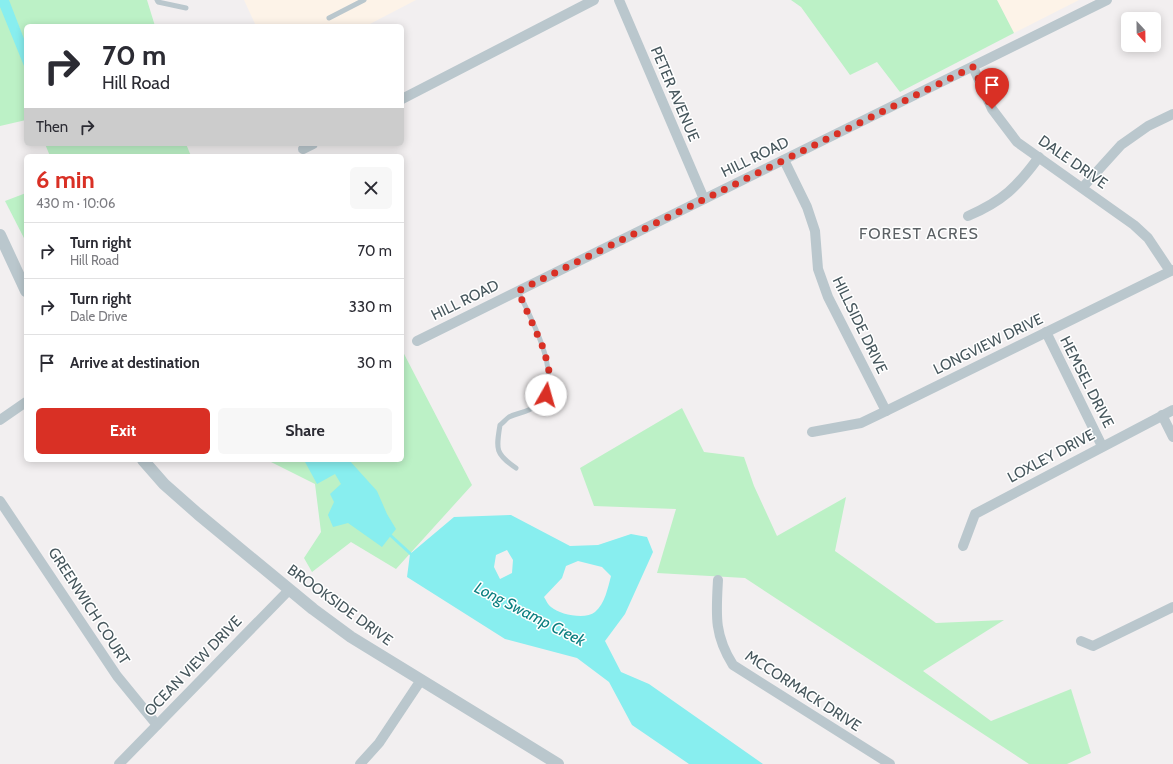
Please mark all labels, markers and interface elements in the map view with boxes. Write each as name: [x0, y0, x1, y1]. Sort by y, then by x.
north arrow: [1121, 12, 1161, 52]
map controls: [1121, 12, 1161, 52]
text: 70 m: [102, 38, 166, 72]
icon: right: [36, 40, 88, 92]
street label: PETER AVENUE: [647, 44, 703, 144]
pin: [975, 68, 1009, 109]
text: Hill Road: [102, 72, 170, 94]
icon: arrive: [981, 74, 1003, 96]
icon: right: [76, 116, 98, 138]
text: Then: [36, 118, 68, 136]
street label: DALE DRIVE: [1035, 132, 1111, 192]
street label: HILL ROAD: [718, 133, 792, 181]
text: 6 min: [36, 165, 95, 194]
button: close: [350, 167, 392, 209]
text: 430 m · 10:06: [36, 195, 115, 211]
district label: FOREST ACRES: [859, 224, 979, 243]
text: Turn right: [70, 234, 131, 252]
icon: right: [36, 240, 58, 262]
text: 70 m: [358, 242, 392, 260]
text: Hill Road: [70, 252, 119, 268]
street label: HILLSIDE DRIVE: [829, 273, 891, 377]
street label: HILL ROAD: [428, 276, 502, 324]
text: Turn right: [70, 290, 131, 308]
icon: right: [36, 296, 58, 318]
text: 330 m: [349, 298, 392, 316]
text: Dale Drive: [70, 308, 127, 324]
street label: LONGVIEW DRIVE: [930, 310, 1046, 378]
street label: HEMSEL DRIVE: [1056, 333, 1118, 431]
icon: arrive: [36, 352, 58, 374]
text: Arrive at destination: [70, 354, 200, 372]
text: 30 m: [357, 354, 392, 372]
position arrow: [525, 374, 567, 416]
button: Exit: [36, 408, 210, 454]
button: Share: [218, 408, 392, 454]
street label: LOXLEY DRIVE: [1004, 425, 1098, 487]
street label: GREENWICH COURT: [44, 544, 134, 668]
street label: BROOKSIDE DRIVE: [284, 561, 396, 649]
water label: Long Swamp Creek: [472, 578, 589, 651]
street label: OCEAN VIEW DRIVE: [141, 612, 245, 720]
street label: MCCORMACK DRIVE: [742, 647, 864, 735]

